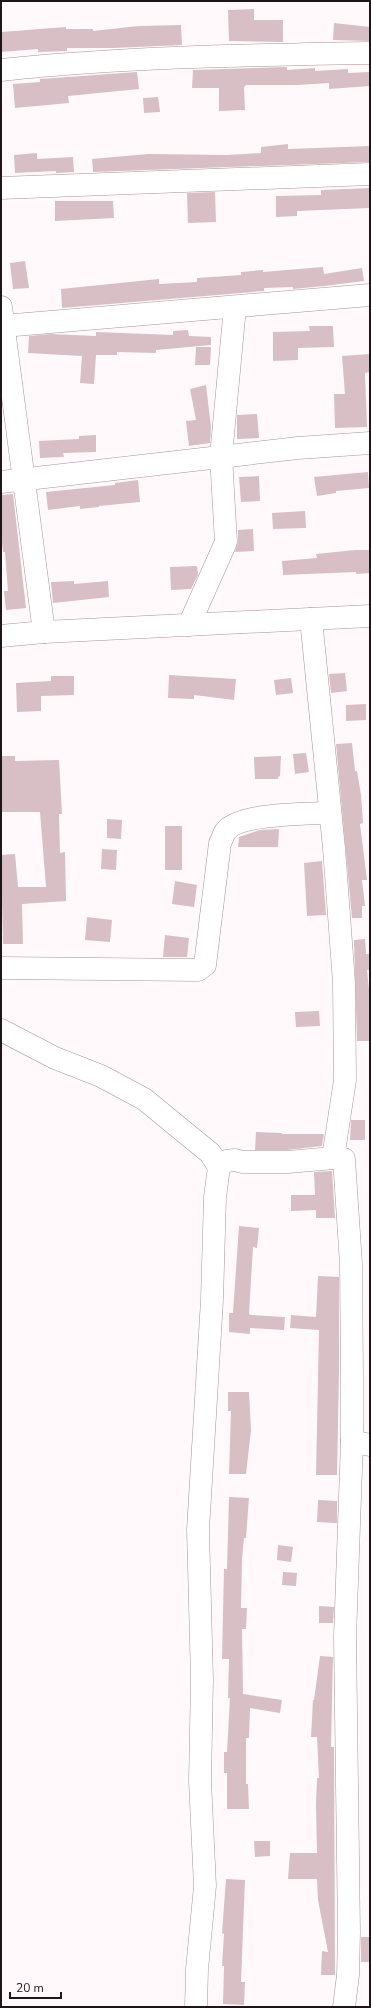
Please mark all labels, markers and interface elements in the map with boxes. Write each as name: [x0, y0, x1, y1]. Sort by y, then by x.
scale bar: [10, 1974, 61, 2000]
text: 20 m: [16, 1980, 44, 1996]

